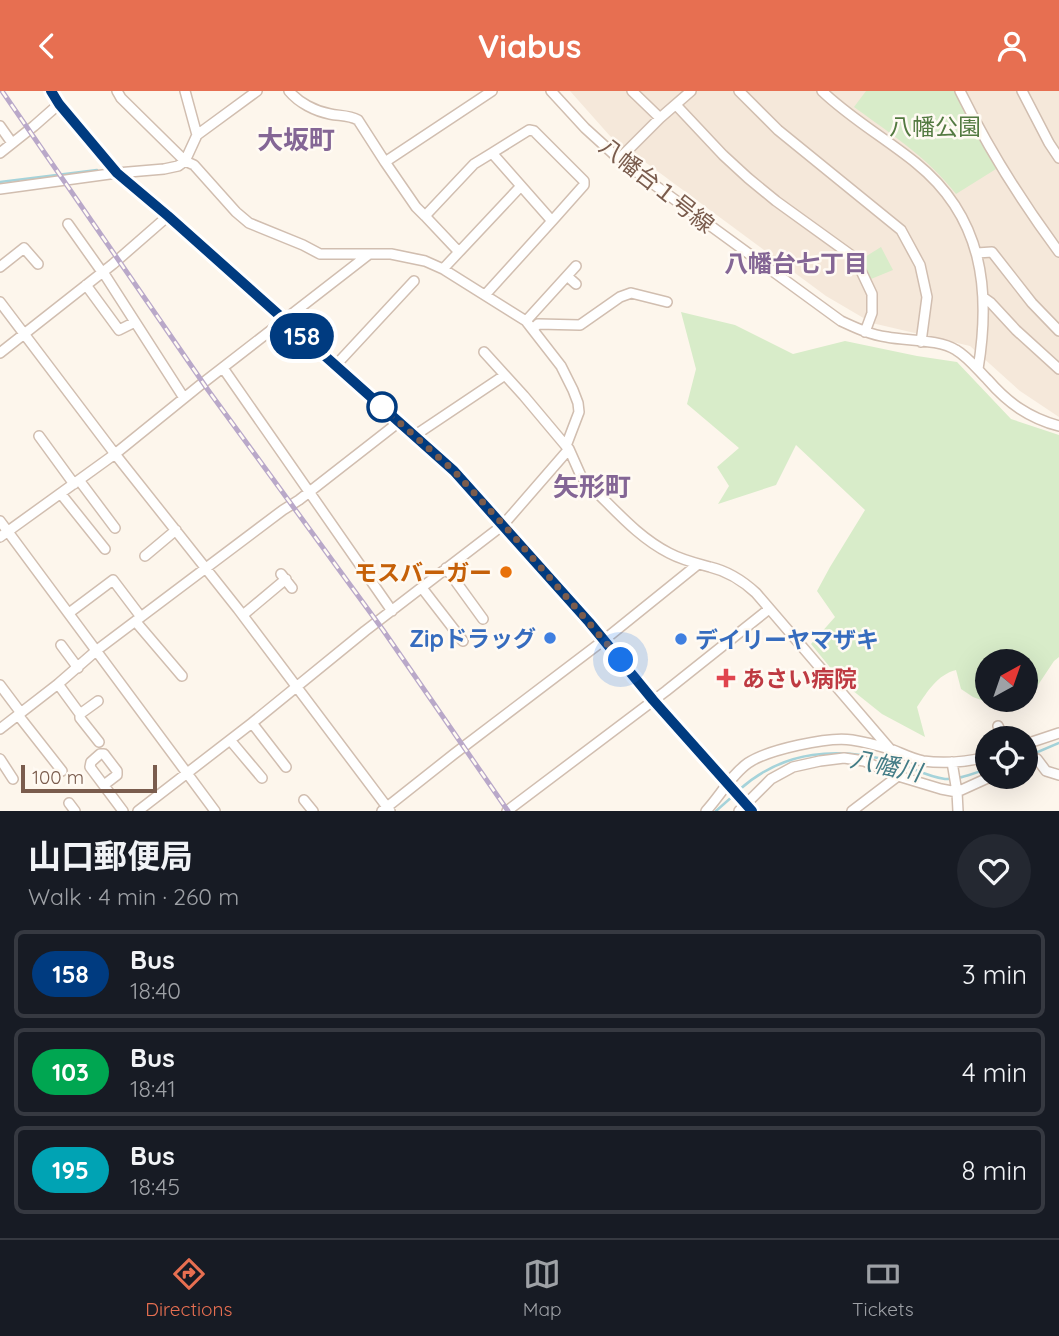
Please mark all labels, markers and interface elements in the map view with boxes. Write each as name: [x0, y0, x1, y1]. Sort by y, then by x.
text: Viabus: [478, 26, 581, 66]
icon: back: [28, 27, 66, 65]
icon: person: [993, 27, 1031, 65]
park label: 八幡公園: [889, 112, 981, 141]
district label: 大坂町: [257, 123, 335, 156]
street label: 八幡台１号線: [594, 131, 720, 239]
district label: 八幡台七丁目: [724, 248, 868, 278]
line badge: 158: [262, 313, 342, 359]
text: 158: [284, 321, 320, 351]
unlabelled marker: [367, 392, 397, 422]
district label: 矢形町: [553, 470, 631, 503]
place label: モスバーガー: [354, 558, 492, 587]
marker: モスバーガー: [498, 564, 514, 580]
place label: Zipドラッグ: [409, 624, 536, 653]
place label: デイリーヤマザキ: [695, 625, 879, 654]
marker: Zipドラッグ: [542, 630, 558, 646]
marker: デイリーヤマザキ: [673, 631, 689, 647]
your location: [603, 642, 638, 677]
north arrow: [975, 649, 1038, 712]
map controls: [975, 649, 1038, 789]
place label: あさい病院: [742, 664, 857, 693]
marker: あさい病院: [716, 668, 736, 688]
button: locate: [975, 726, 1038, 789]
water label: 八幡川: [848, 743, 927, 788]
scale bar: [21, 762, 158, 794]
text: 100 m: [32, 765, 84, 789]
button: heart: [957, 834, 1031, 908]
text: 山口郵便局: [28, 835, 193, 876]
text: Walk · 4 min · 260 m: [28, 882, 239, 911]
text: Bus: [130, 943, 175, 976]
text: 3 min: [962, 958, 1027, 991]
text: 158: [52, 959, 89, 989]
text: 18:40: [130, 976, 181, 1005]
text: Bus: [130, 1041, 175, 1074]
text: 4 min: [962, 1056, 1027, 1089]
text: 103: [52, 1057, 89, 1087]
text: 18:41: [130, 1074, 176, 1103]
text: Bus: [130, 1139, 175, 1172]
text: 8 min: [962, 1154, 1027, 1187]
text: 195: [52, 1155, 89, 1185]
text: 18:45: [130, 1172, 180, 1201]
tab: Directions: [145, 1255, 232, 1321]
tab: Map: [523, 1255, 562, 1321]
tab: Tickets: [852, 1255, 914, 1321]

